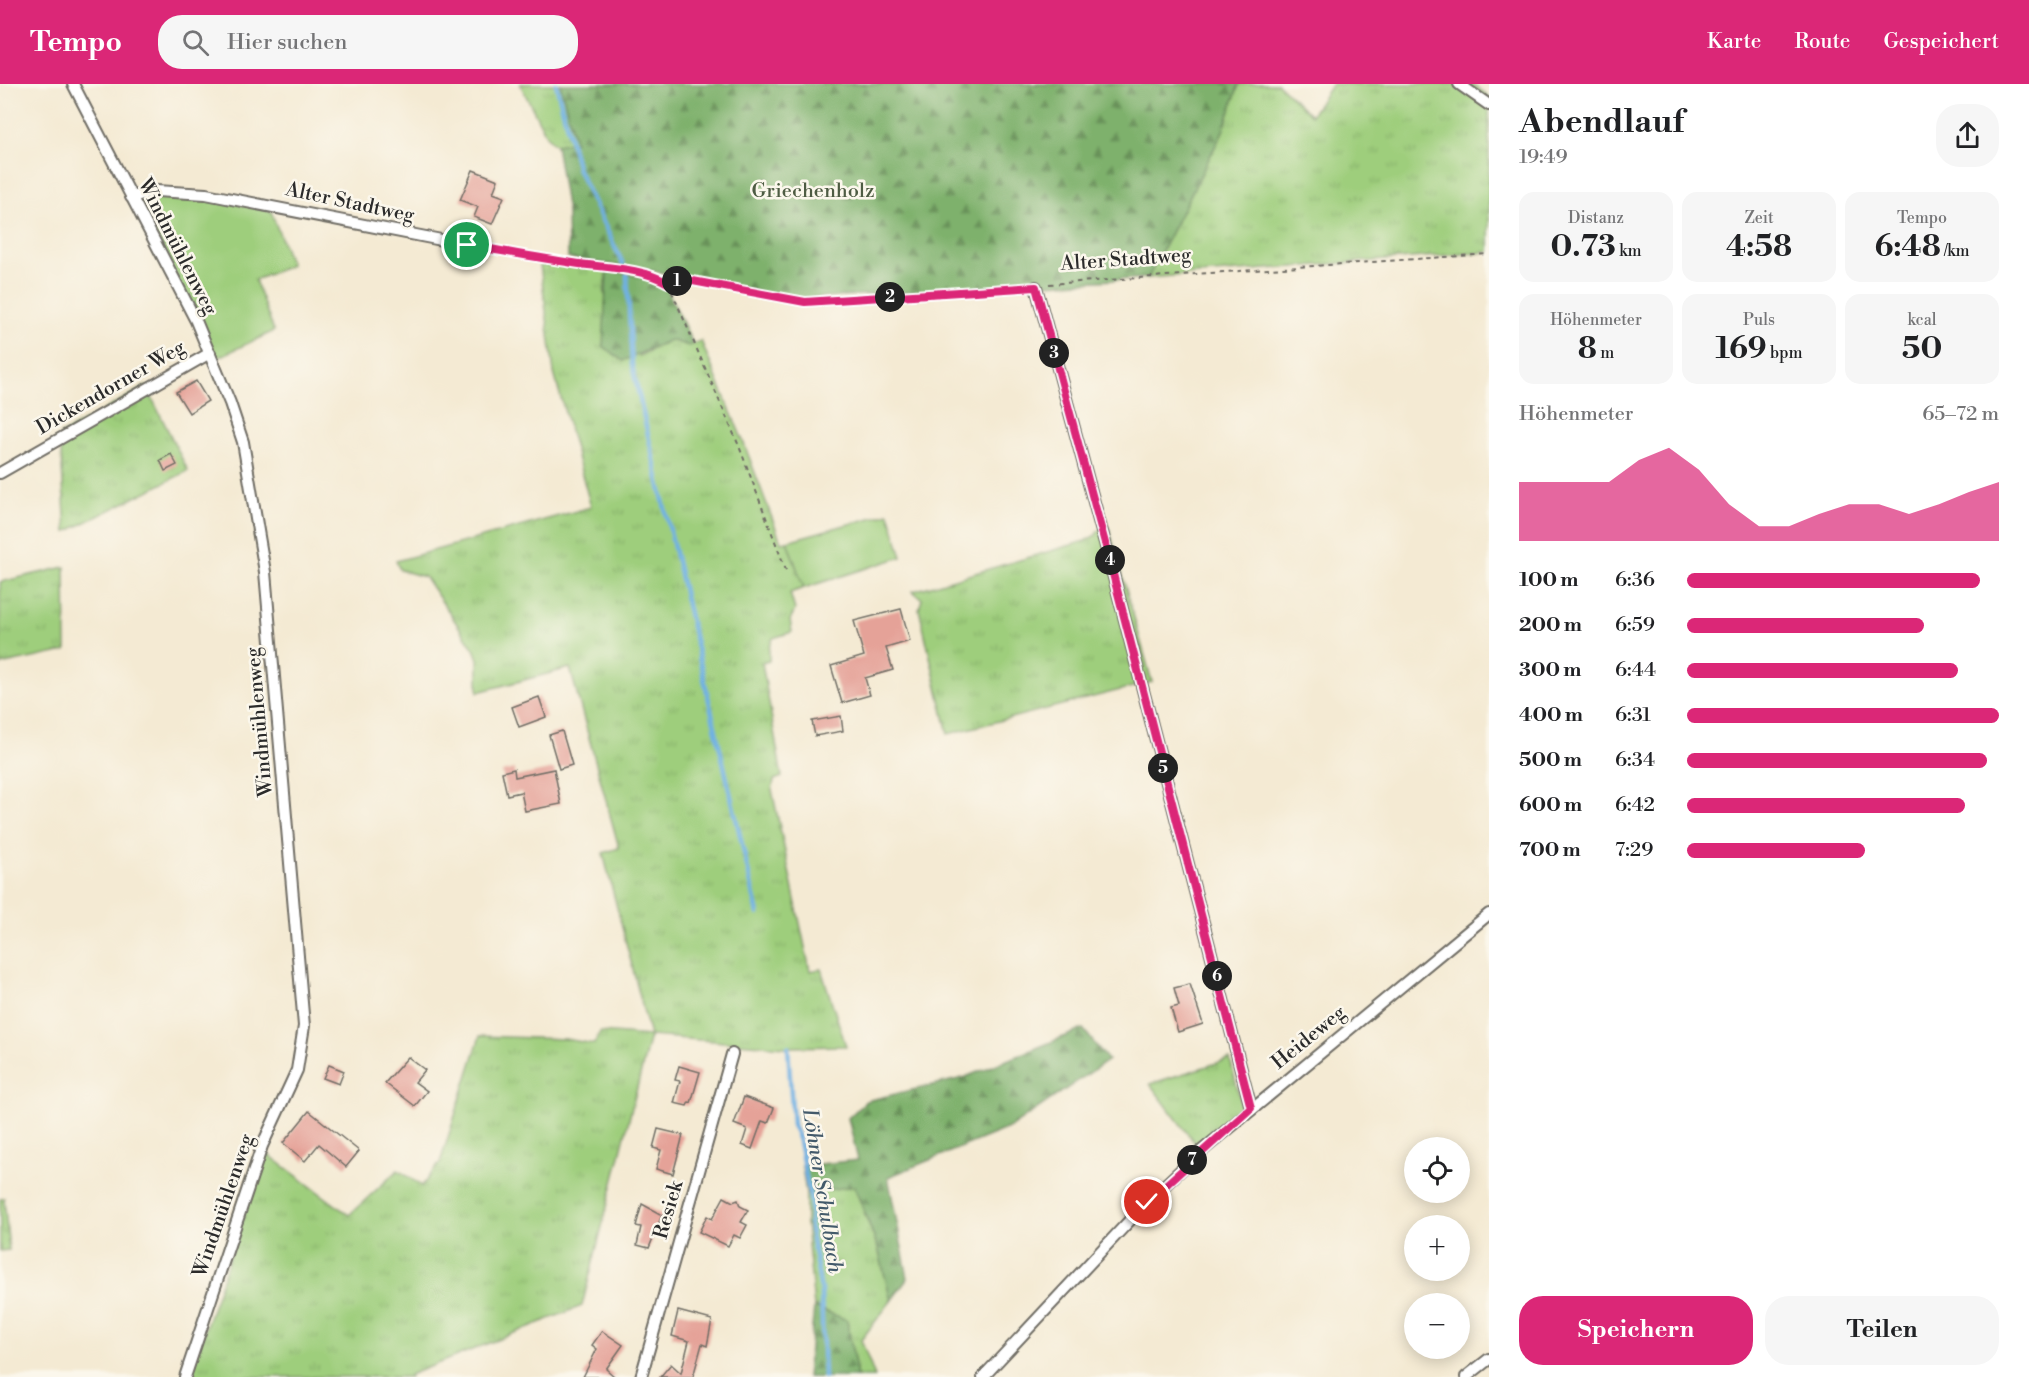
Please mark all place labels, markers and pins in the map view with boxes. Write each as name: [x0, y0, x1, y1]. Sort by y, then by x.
pin: [441, 219, 492, 270]
pin: 1: [662, 266, 692, 296]
pin: 2: [875, 282, 905, 312]
pin: 3: [1039, 338, 1069, 368]
pin: 4: [1095, 545, 1125, 575]
pin: 5: [1148, 753, 1178, 783]
pin: 6: [1202, 961, 1232, 991]
pin: 7: [1177, 1145, 1207, 1175]
pin: [1121, 1176, 1172, 1227]

